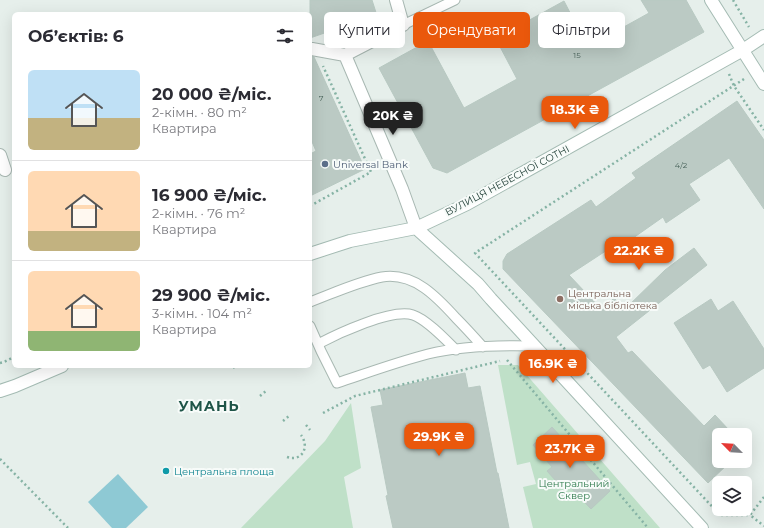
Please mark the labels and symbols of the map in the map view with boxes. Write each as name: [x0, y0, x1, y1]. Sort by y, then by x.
house number: 15: [573, 50, 581, 60]
house number: 7: [319, 93, 324, 103]
pin: 18.3K ₴: [538, 96, 612, 130]
pin: 20K ₴: [365, 102, 421, 136]
street label: ВУЛИЦЯ НЕБЕСНОЇ СОТНІ: [443, 142, 572, 219]
place label: Universal Bank: [333, 158, 408, 171]
marker: Universal Bank: [320, 159, 330, 169]
house number: 4/2: [675, 160, 688, 170]
pin: 22.2K ₴: [602, 237, 676, 271]
place label: Центральна міська бібліотека: [568, 287, 657, 312]
marker: Центральна міська бібліотека: [555, 294, 565, 304]
pin: 16.9K ₴: [516, 350, 590, 384]
district label: УМАНЬ: [178, 397, 240, 415]
pin: 29.9K ₴: [402, 423, 476, 457]
north arrow: [712, 428, 752, 468]
pin: 23.7K ₴: [533, 435, 607, 469]
place label: Центральна площа: [174, 465, 274, 478]
marker: Центральна площа: [161, 466, 171, 476]
park label: Центральний Сквер: [539, 477, 609, 502]

